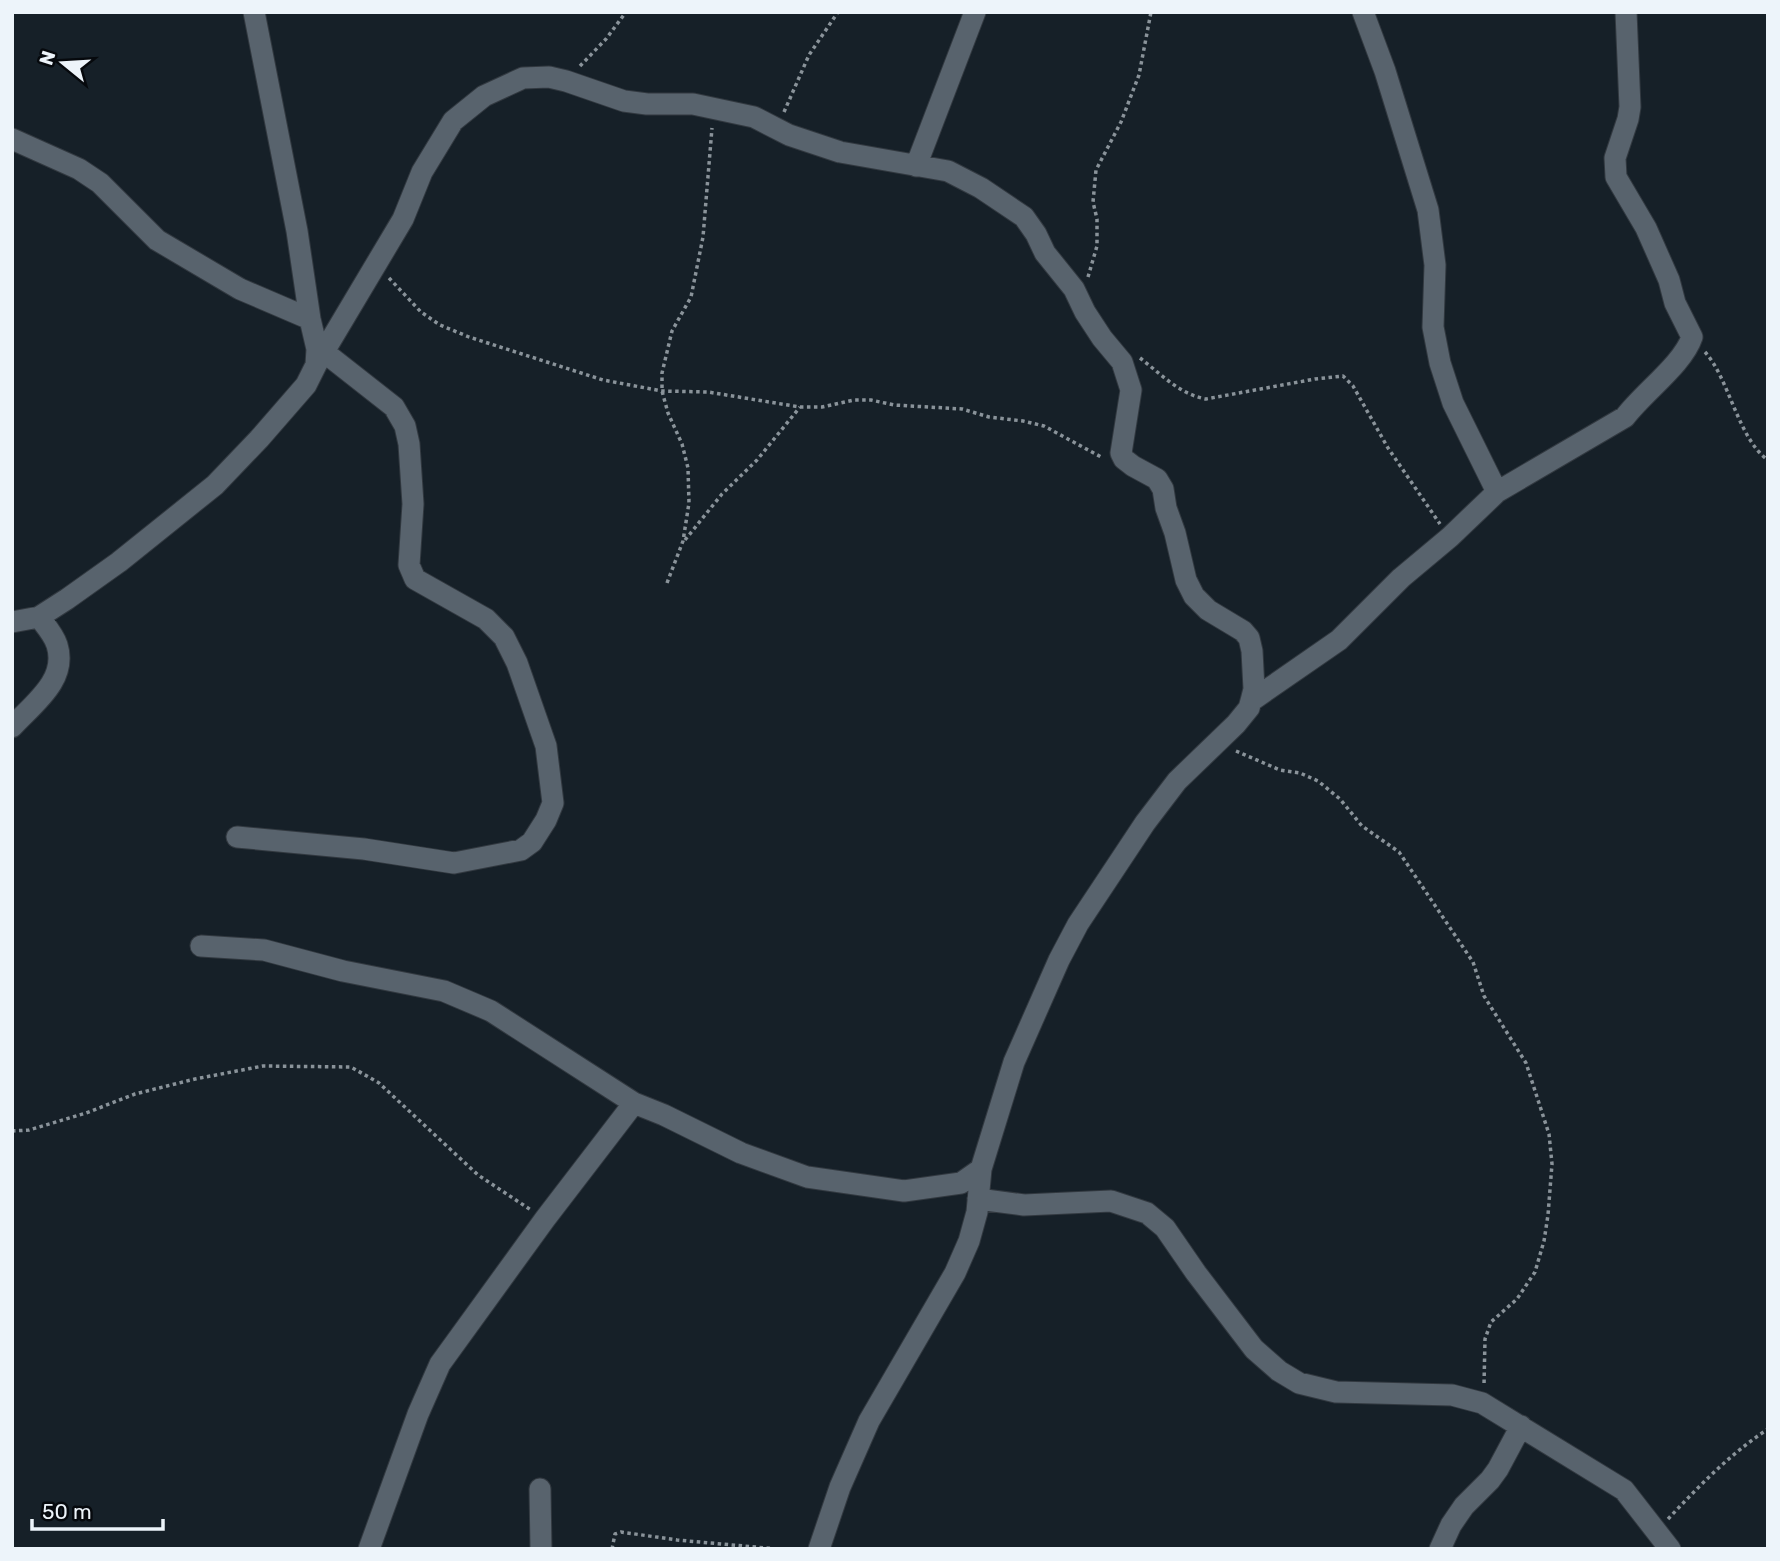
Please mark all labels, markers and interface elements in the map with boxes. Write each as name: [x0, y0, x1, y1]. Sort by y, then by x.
north arrow: [28, 28, 98, 98]
text: N: [34, 48, 60, 68]
scale bar: [32, 1488, 163, 1532]
text: 50 m: [42, 1499, 92, 1524]

